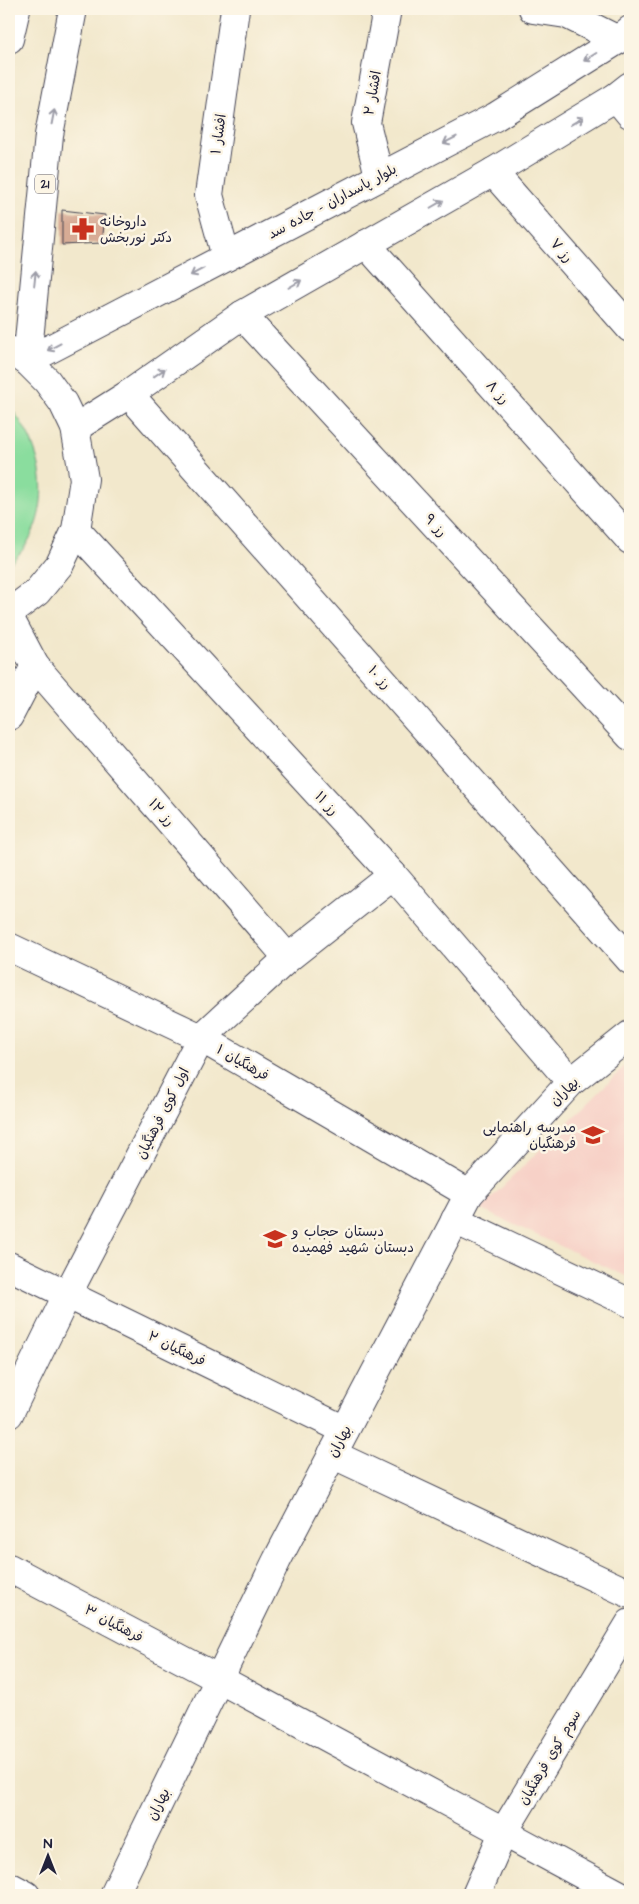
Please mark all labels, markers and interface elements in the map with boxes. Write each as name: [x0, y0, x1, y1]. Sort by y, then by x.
one-way arrow: [583, 53, 597, 63]
street label: افشار ۲: [359, 69, 387, 117]
one-way arrow: [49, 109, 58, 125]
street label: افشار ۱: [206, 113, 232, 156]
one-way arrow: [569, 115, 583, 125]
one-way arrow: [443, 136, 458, 145]
street label: بلوار پاسداران - جاده سد: [264, 159, 400, 244]
road number: 21: [35, 174, 55, 193]
one-way arrow: [429, 198, 443, 208]
place label: داروخانه دکتر نوربخش: [100, 212, 172, 248]
pharmacy icon: داروخانه دکتر نوربخش: [70, 216, 96, 242]
street label: رز ۷: [545, 234, 577, 267]
one-way arrow: [190, 267, 205, 277]
one-way arrow: [30, 270, 40, 286]
one-way arrow: [288, 279, 303, 289]
one-way arrow: [47, 343, 61, 353]
one-way arrow: [152, 368, 166, 378]
street label: رز ۸: [481, 376, 513, 409]
street label: رز ۹: [419, 510, 451, 542]
street label: رز ۱۰: [363, 661, 395, 694]
street label: رز ۱۱: [310, 787, 343, 820]
street label: رز ۱۲: [144, 794, 179, 831]
street label: فرهنگیان ۱: [213, 1040, 272, 1086]
street label: اول کوی فرهنگیان: [131, 1064, 195, 1163]
street label: بهاران: [546, 1073, 584, 1111]
place label: مدرسه راهنمایی فرهنگیان: [483, 1118, 576, 1154]
school or university icon: مدرسه راهنمایی فرهنگیان: [580, 1122, 606, 1148]
place label: دبستان حجاب و دبستان شهید فهمیده: [291, 1222, 414, 1258]
school or university icon: دبستان حجاب و دبستان شهید فهمیده: [262, 1226, 288, 1252]
street label: فرهنگیان ۲: [144, 1326, 209, 1371]
street label: بهاران: [323, 1422, 357, 1461]
street label: فرهنگیان ۳: [81, 1600, 146, 1648]
street label: سوم کوی فرهنگیان: [514, 1706, 587, 1809]
street label: بهاران: [143, 1785, 175, 1824]
north arrow: [22, 1832, 72, 1882]
text: N: [44, 1834, 53, 1854]

